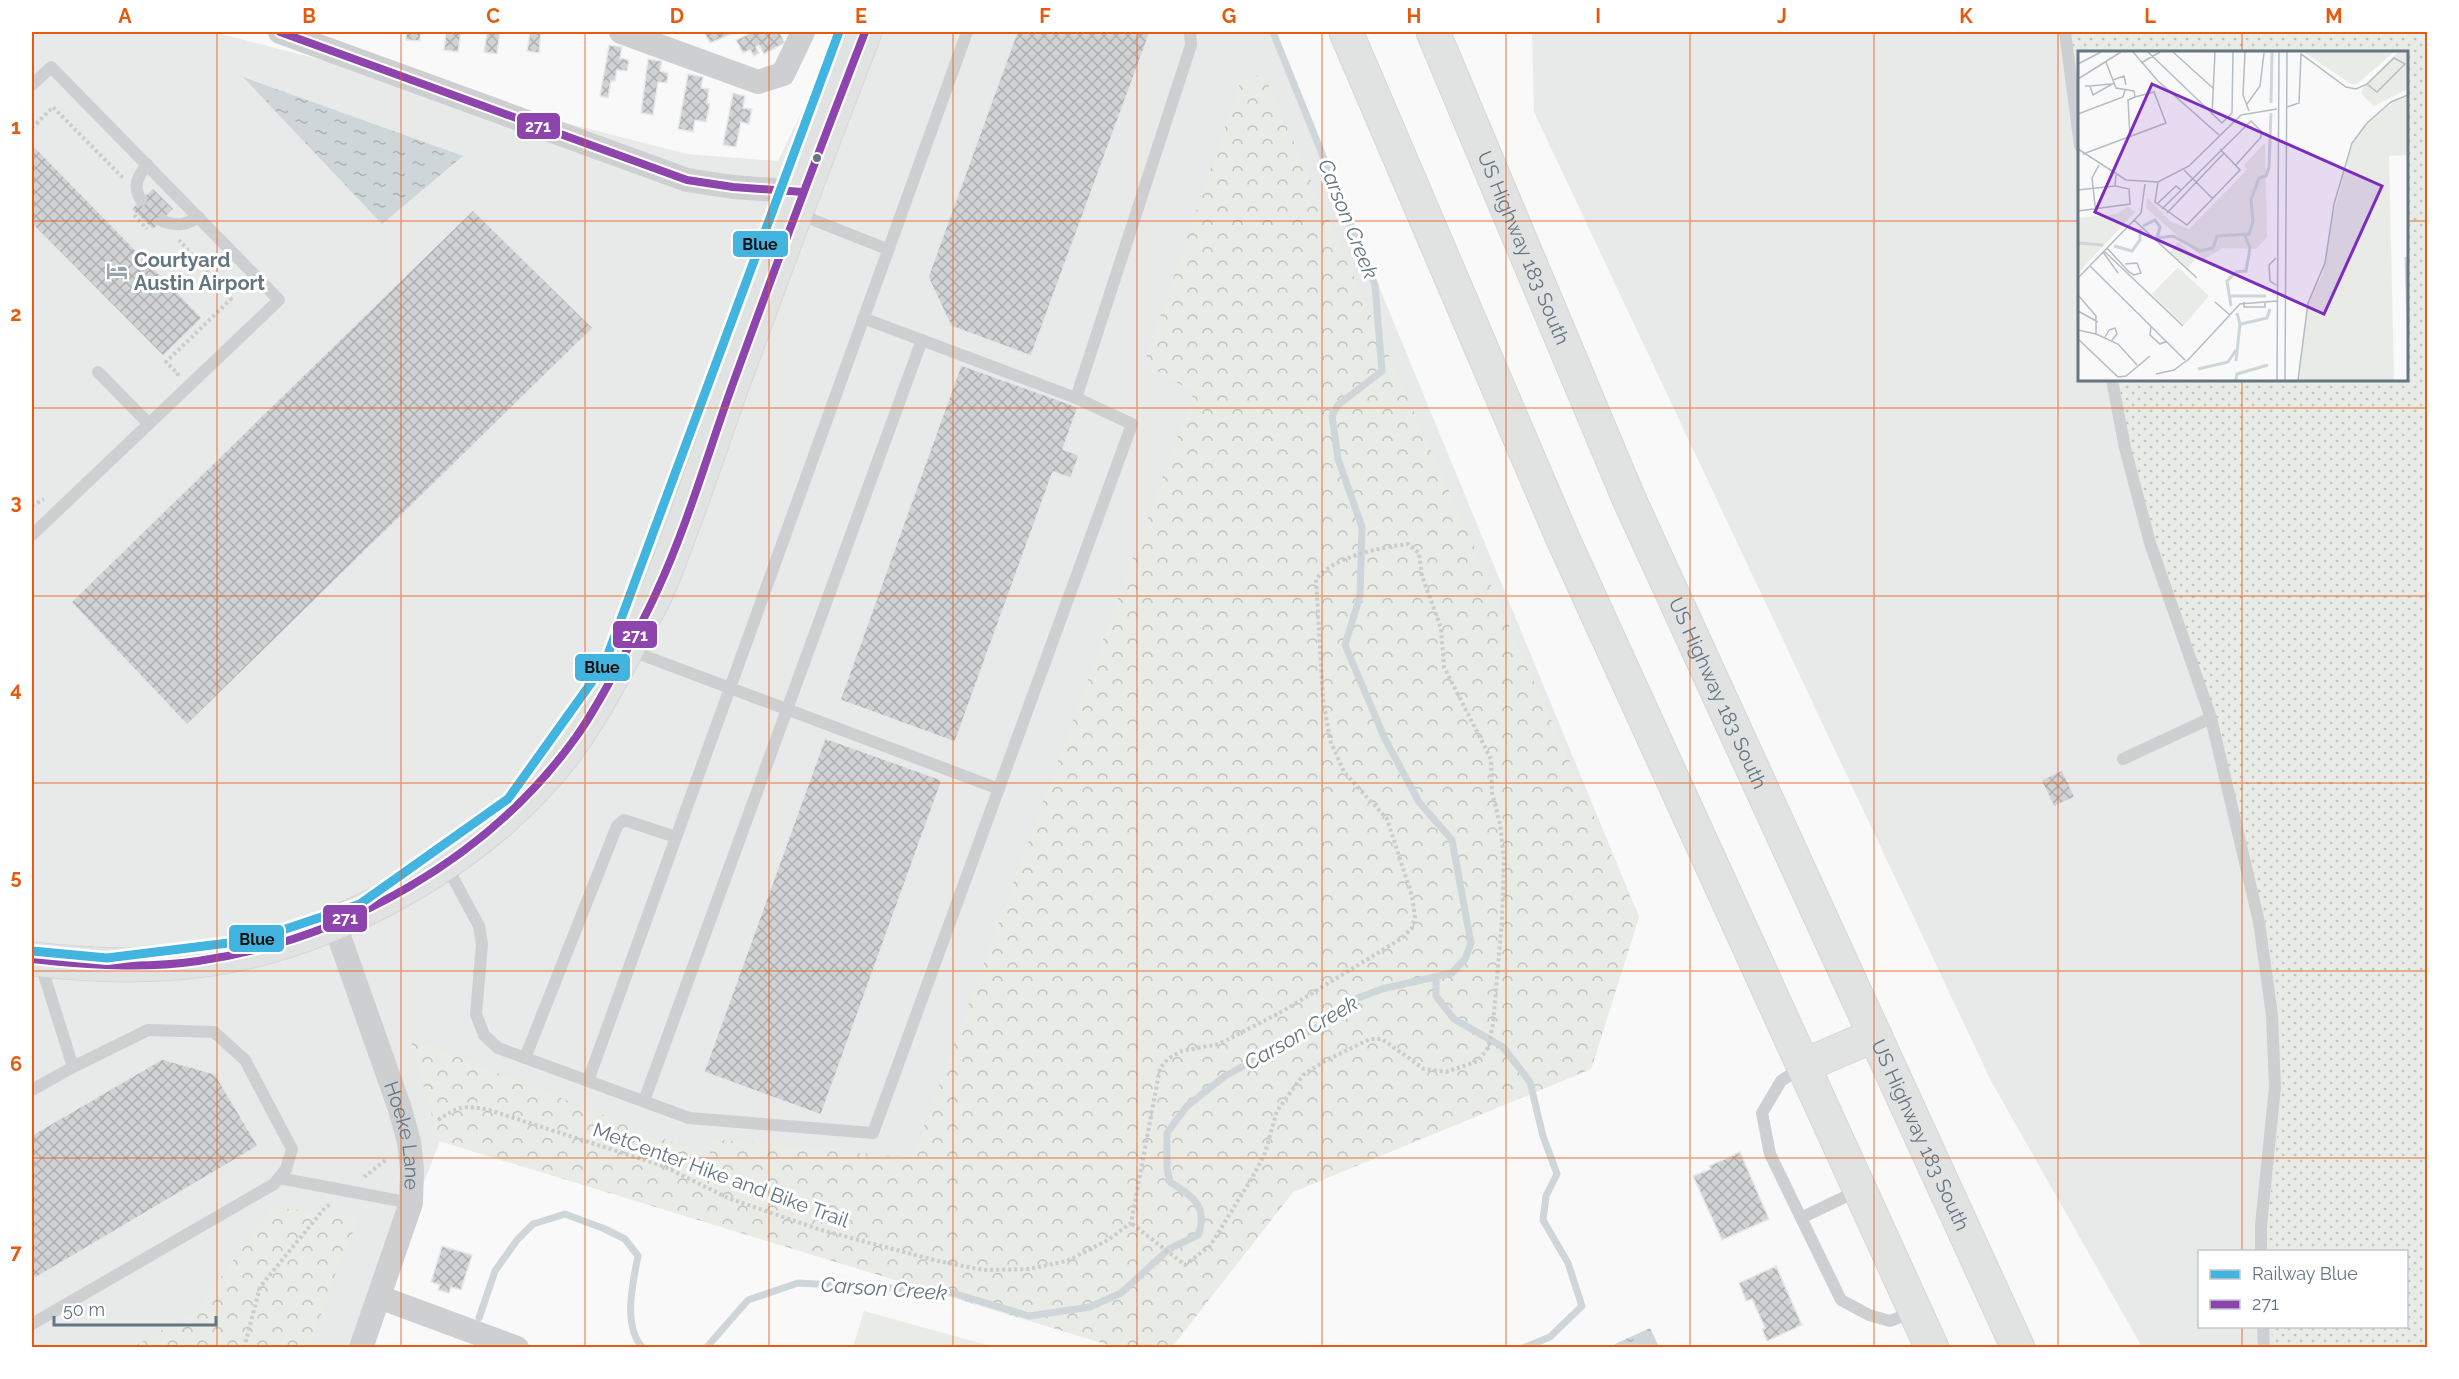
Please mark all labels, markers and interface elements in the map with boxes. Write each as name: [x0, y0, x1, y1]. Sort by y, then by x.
text: A: [118, 4, 132, 28]
text: B: [302, 4, 316, 28]
text: C: [486, 4, 500, 28]
text: D: [670, 4, 684, 28]
text: E: [855, 4, 867, 28]
text: F: [1039, 4, 1051, 28]
text: G: [1222, 4, 1236, 28]
text: H: [1407, 4, 1421, 28]
text: I: [1595, 4, 1601, 28]
text: J: [1777, 4, 1787, 28]
text: K: [1959, 4, 1973, 28]
text: L: [2144, 4, 2156, 28]
text: M: [2325, 4, 2343, 28]
inset map: [2078, 51, 2408, 381]
line badge: 271: [516, 112, 561, 140]
text: 1: [11, 115, 21, 139]
text: 271: [525, 117, 551, 136]
street label: US Highway 183 South: [1472, 147, 1575, 348]
unlabelled marker: [811, 152, 823, 164]
water label: Carson Creek: [1313, 155, 1384, 282]
line badge: Blue: [732, 230, 789, 258]
text: Blue: [742, 235, 778, 254]
place label: Courtyard Austin Airport: [134, 248, 265, 295]
hotel icon: Courtyard Austin Airport: [105, 259, 129, 283]
text: 2: [10, 302, 22, 326]
text: 3: [10, 490, 22, 514]
street label: US Highway 183 South: [1664, 594, 1772, 793]
line badge: 271: [612, 620, 658, 649]
text: 271: [622, 626, 648, 645]
line badge: Blue: [574, 653, 631, 682]
text: Blue: [584, 658, 620, 677]
text: 4: [10, 677, 22, 701]
text: 5: [10, 865, 22, 889]
line badge: 271: [322, 904, 368, 933]
text: 271: [332, 909, 358, 928]
line badge: Blue: [228, 924, 285, 953]
text: Blue: [239, 930, 275, 949]
water label: Carson Creek: [1240, 990, 1362, 1075]
street label: US Highway 183 South: [1866, 1035, 1975, 1234]
text: 6: [10, 1052, 22, 1076]
street label: Hoeke Lane: [379, 1078, 424, 1191]
street label: MetCenter Hike and Bike Trail: [590, 1117, 853, 1233]
text: 7: [10, 1240, 22, 1264]
legend: [2198, 1250, 2408, 1328]
text: Railway Blue: [2252, 1263, 2358, 1284]
water label: Carson Creek: [820, 1272, 948, 1305]
scale bar: [54, 1289, 216, 1327]
text: 271: [2252, 1293, 2279, 1314]
text: 50 m: [63, 1299, 105, 1320]

